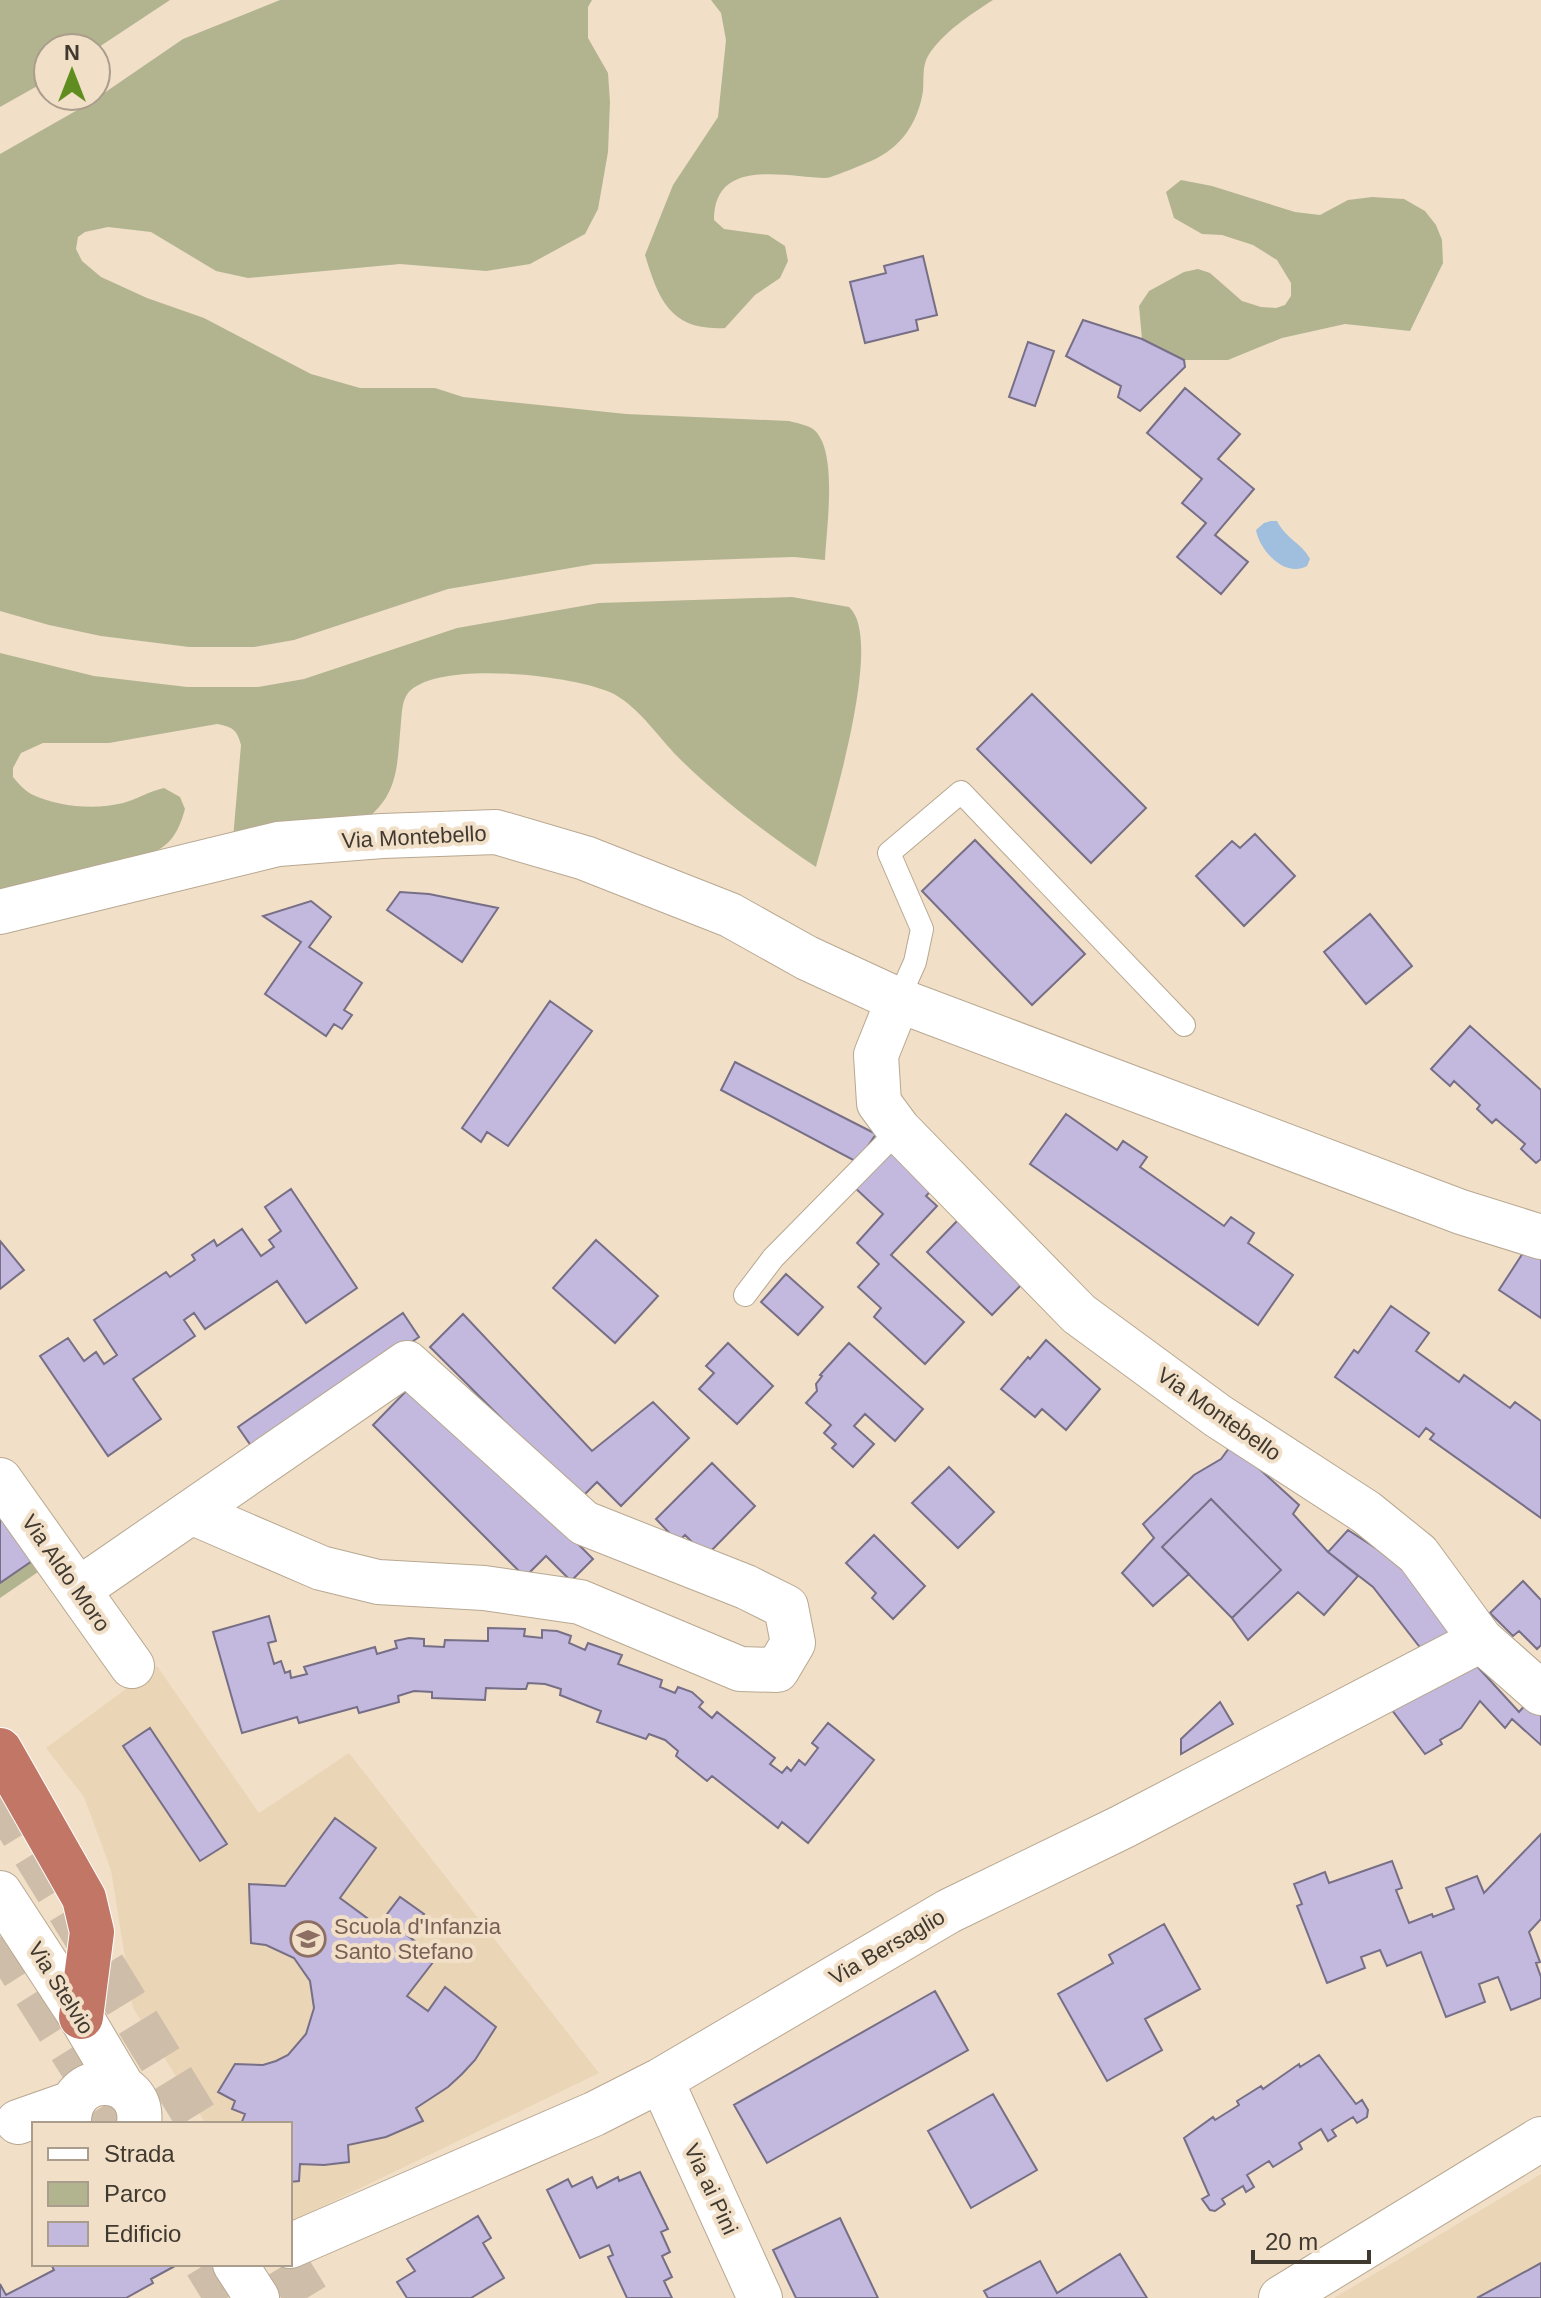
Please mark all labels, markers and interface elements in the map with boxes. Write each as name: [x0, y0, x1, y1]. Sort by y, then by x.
north arrow: [32, 32, 112, 112]
text: N: [64, 40, 80, 65]
street label: Via Montebello: [341, 821, 487, 853]
street label: Via Montebello: [1152, 1362, 1286, 1466]
street label: Via Aldo Moro: [17, 1510, 115, 1636]
street label: Via Bersaglio: [825, 1904, 949, 1990]
place label: Scuola d'Infanzia Santo Stefano: [334, 1914, 502, 1964]
school or university icon: Scuola d'Infanzia Santo Stefano: [289, 1920, 327, 1958]
street label: Via Stelvio: [23, 1937, 99, 2039]
legend: [32, 2122, 292, 2266]
text: Strada: [104, 2140, 175, 2167]
street label: Via ai Pini: [679, 2140, 743, 2238]
text: Parco: [104, 2180, 167, 2207]
scale bar: [1253, 2214, 1369, 2264]
text: Edificio: [104, 2220, 181, 2247]
text: 20 m: [1265, 2228, 1318, 2255]

